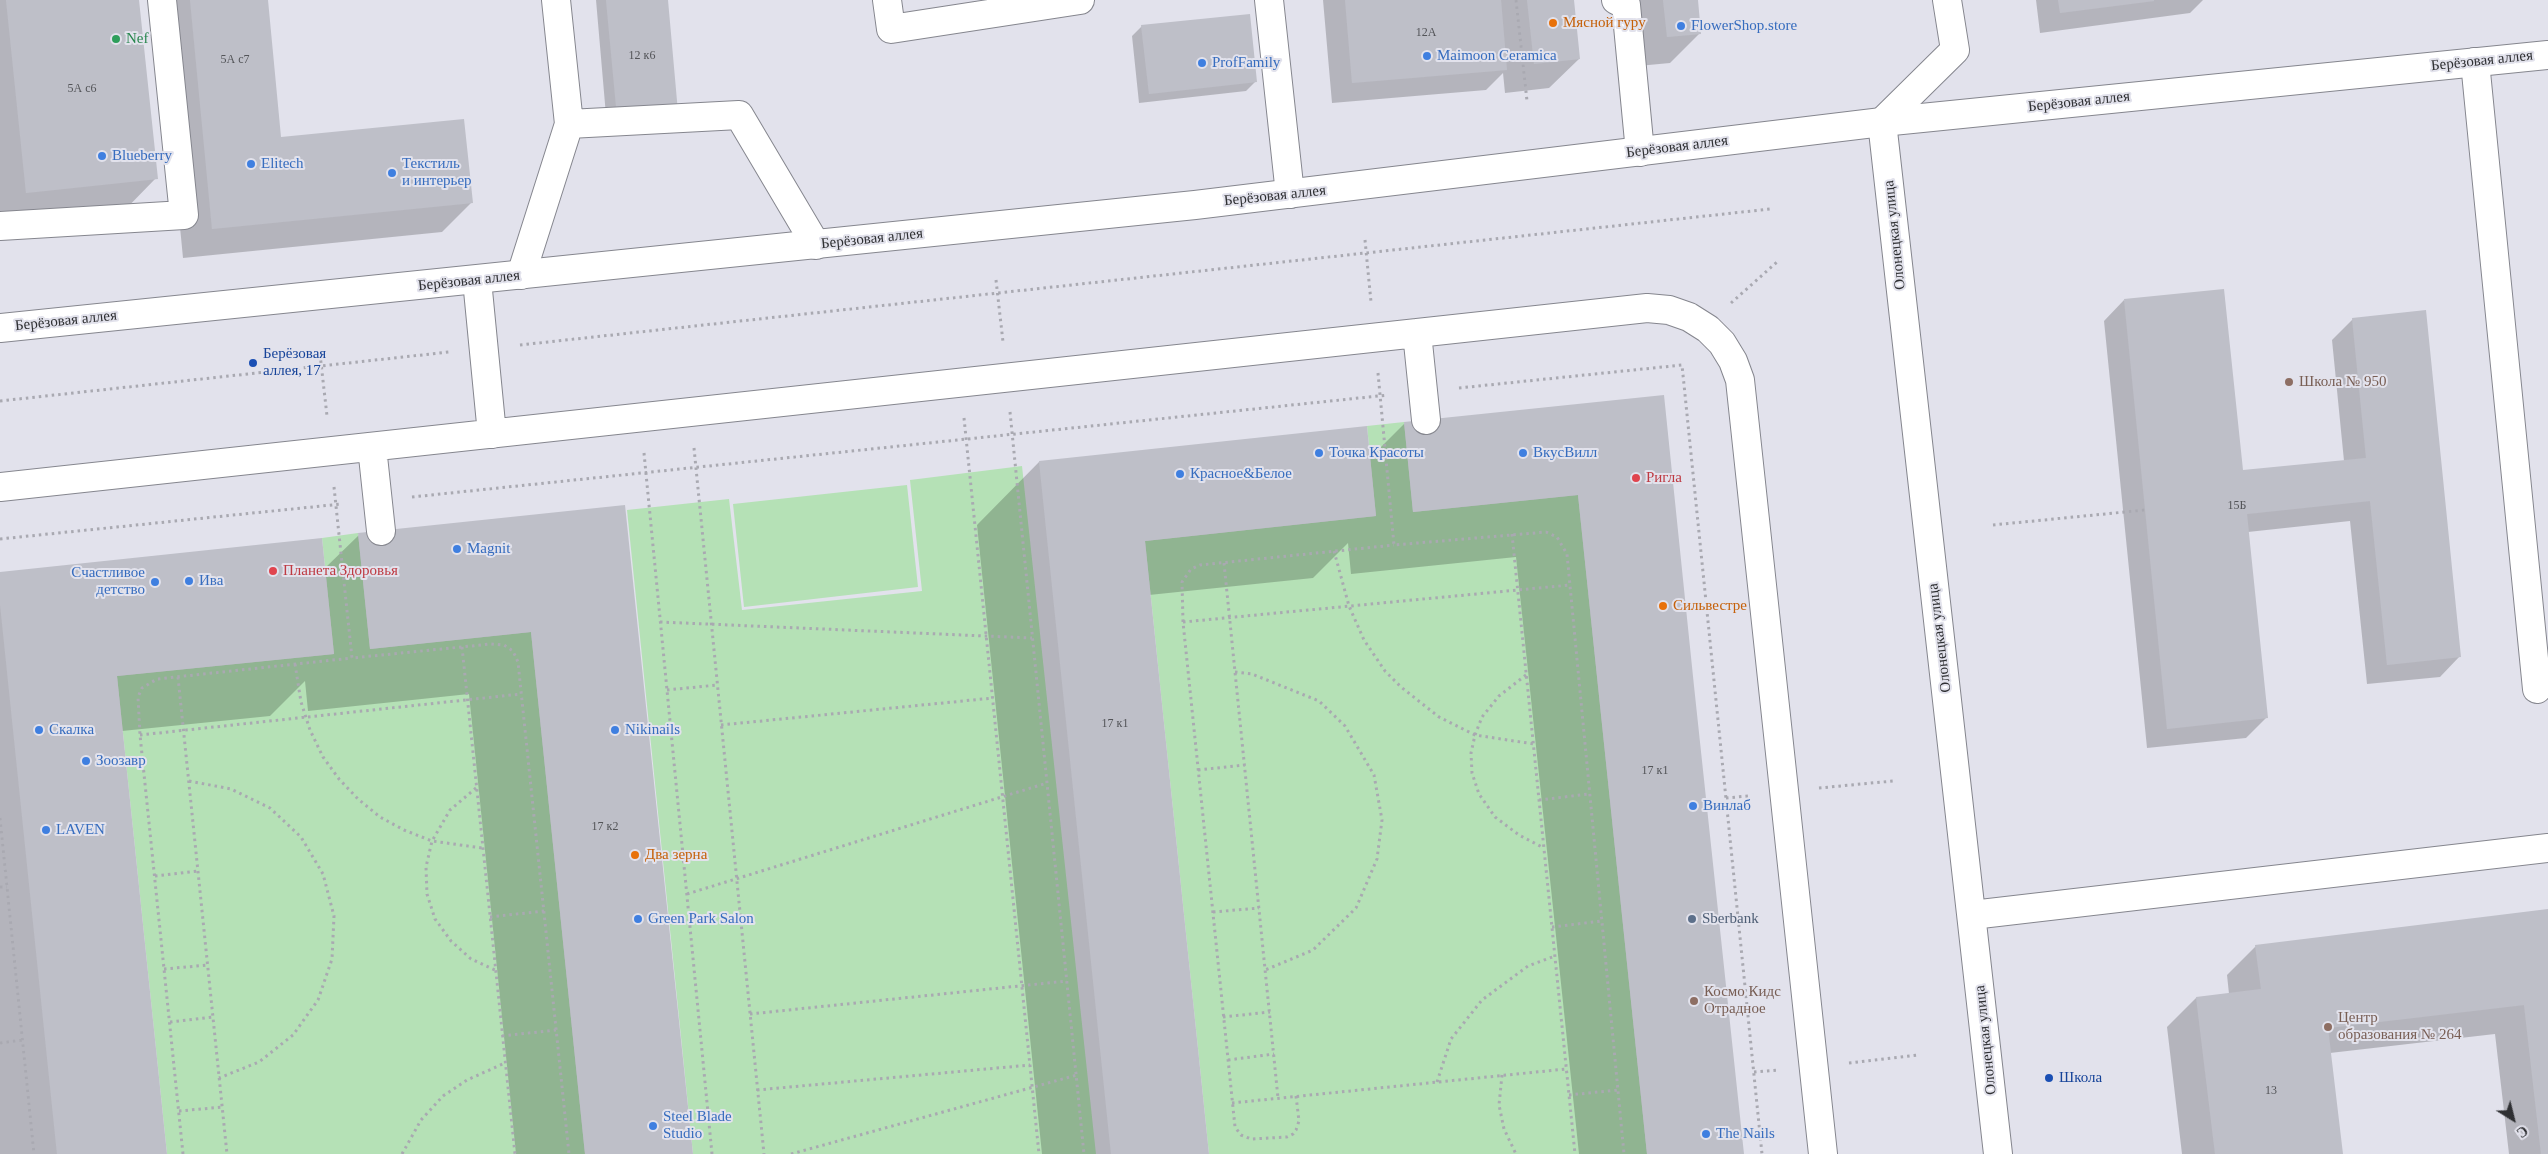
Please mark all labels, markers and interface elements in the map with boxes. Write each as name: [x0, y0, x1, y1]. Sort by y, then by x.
place label: Мясной гуру: [1563, 14, 1646, 32]
marker: Мясной гуру: [1547, 17, 1559, 29]
place label: FlowerShop.store: [1691, 17, 1797, 35]
marker: FlowerShop.store: [1675, 20, 1687, 32]
house number: 12А: [1416, 26, 1436, 40]
place label: Nef: [126, 30, 148, 48]
marker: Nef: [110, 33, 122, 45]
place label: Maimoon Ceramica: [1437, 47, 1557, 65]
street label: Берёзовая аллея: [2430, 47, 2534, 75]
house number: 12 к6: [629, 49, 655, 63]
marker: Maimoon Ceramica: [1421, 50, 1433, 62]
house number: 5А с7: [221, 53, 249, 67]
place label: ProfFamily: [1212, 54, 1280, 72]
marker: ProfFamily: [1196, 57, 1208, 69]
house number: 5А с6: [68, 82, 96, 96]
street label: Берёзовая аллея: [2027, 88, 2131, 116]
street label: Берёзовая аллея: [1625, 132, 1729, 162]
place label: Blueberry: [112, 147, 172, 165]
marker: Blueberry: [96, 150, 108, 162]
place label: Elitech: [261, 155, 303, 173]
place label: Текстиль и интерьер: [402, 155, 472, 190]
marker: Elitech: [245, 158, 257, 170]
marker: Текстиль и интерьер: [386, 167, 398, 179]
street label: Олонецкая улица: [1880, 179, 1910, 291]
street label: Берёзовая аллея: [1223, 182, 1327, 210]
street label: Берёзовая аллея: [820, 225, 924, 253]
street label: Берёзовая аллея: [417, 267, 521, 295]
street label: Берёзовая аллея: [14, 307, 118, 335]
place label: Берёзовая аллея, 17: [263, 345, 326, 380]
marker: Берёзовая аллея, 17: [247, 357, 259, 369]
place label: Школа № 950: [2299, 373, 2386, 391]
marker: Школа № 950: [2283, 376, 2295, 388]
place label: Точка Красоты: [1329, 444, 1424, 462]
place label: ВкусВилл: [1533, 444, 1597, 462]
marker: Точка Красоты: [1313, 447, 1325, 459]
marker: ВкусВилл: [1517, 447, 1529, 459]
place label: Красное&Белое: [1190, 465, 1292, 483]
marker: Красное&Белое: [1174, 468, 1186, 480]
place label: Ригла: [1646, 469, 1682, 487]
marker: Ригла: [1630, 472, 1642, 484]
house number: 15Б: [2228, 499, 2246, 513]
place label: Magnit: [467, 540, 510, 558]
marker: Magnit: [451, 543, 463, 555]
place label: Планета Здоровья: [283, 562, 398, 580]
place label: Счастливое детство: [71, 564, 145, 599]
marker: Планета Здоровья: [267, 565, 279, 577]
place label: Ива: [199, 572, 223, 590]
marker: Ива: [183, 575, 195, 587]
marker: Счастливое детство: [149, 576, 161, 588]
street label: Олонецкая улица: [1924, 582, 1956, 694]
place label: Сильвестре: [1673, 597, 1747, 615]
marker: Сильвестре: [1657, 600, 1669, 612]
house number: 17 к1: [1102, 717, 1128, 731]
place label: Скалка: [49, 721, 94, 739]
place label: Nikinails: [625, 721, 680, 739]
marker: Скалка: [33, 724, 45, 736]
marker: Nikinails: [609, 724, 621, 736]
place label: Зоозавр: [96, 752, 146, 770]
marker: Зоозавр: [80, 755, 92, 767]
house number: 17 к1: [1642, 764, 1668, 778]
place label: Винлаб: [1703, 797, 1751, 815]
marker: Винлаб: [1687, 800, 1699, 812]
house number: 17 к2: [592, 820, 618, 834]
place label: LAVEN: [56, 821, 105, 839]
marker: LAVEN: [40, 824, 52, 836]
place label: Два зерна: [645, 846, 707, 864]
marker: Два зерна: [629, 849, 641, 861]
place label: Green Park Salon: [648, 910, 754, 928]
place label: Sberbank: [1702, 910, 1759, 928]
marker: Green Park Salon: [632, 913, 644, 925]
marker: Sberbank: [1686, 913, 1698, 925]
place label: Космо Кидс Отрадное: [1704, 983, 1781, 1018]
street label: Олонецкая улица: [1971, 984, 2001, 1096]
marker: Космо Кидс Отрадное: [1688, 995, 1700, 1007]
place label: Центр образования № 264: [2338, 1009, 2461, 1044]
marker: Центр образования № 264: [2322, 1021, 2334, 1033]
place label: Школа: [2059, 1069, 2102, 1087]
marker: Школа: [2043, 1072, 2055, 1084]
house number: 13: [2265, 1084, 2277, 1098]
north arrow: [2488, 1094, 2538, 1144]
place label: Steel Blade Studio: [663, 1108, 732, 1143]
marker: Steel Blade Studio: [647, 1120, 659, 1132]
text: С: [2514, 1122, 2531, 1141]
place label: The Nails: [1716, 1125, 1775, 1143]
marker: The Nails: [1700, 1128, 1712, 1140]

